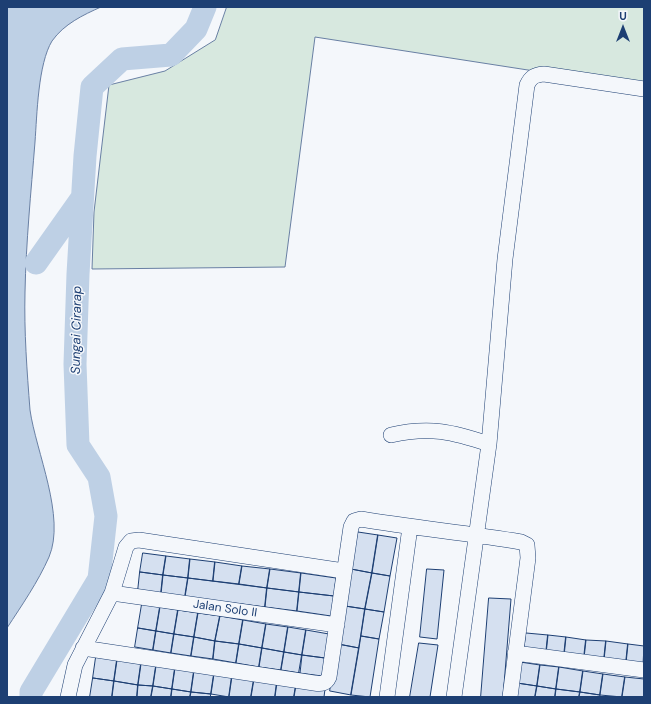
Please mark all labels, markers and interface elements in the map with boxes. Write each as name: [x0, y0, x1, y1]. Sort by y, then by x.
north arrow: [603, 8, 643, 48]
text: U: [619, 9, 627, 23]
water label: Sungai Cirarap: [68, 286, 86, 374]
street label: Jalan Solo II: [192, 597, 258, 621]

